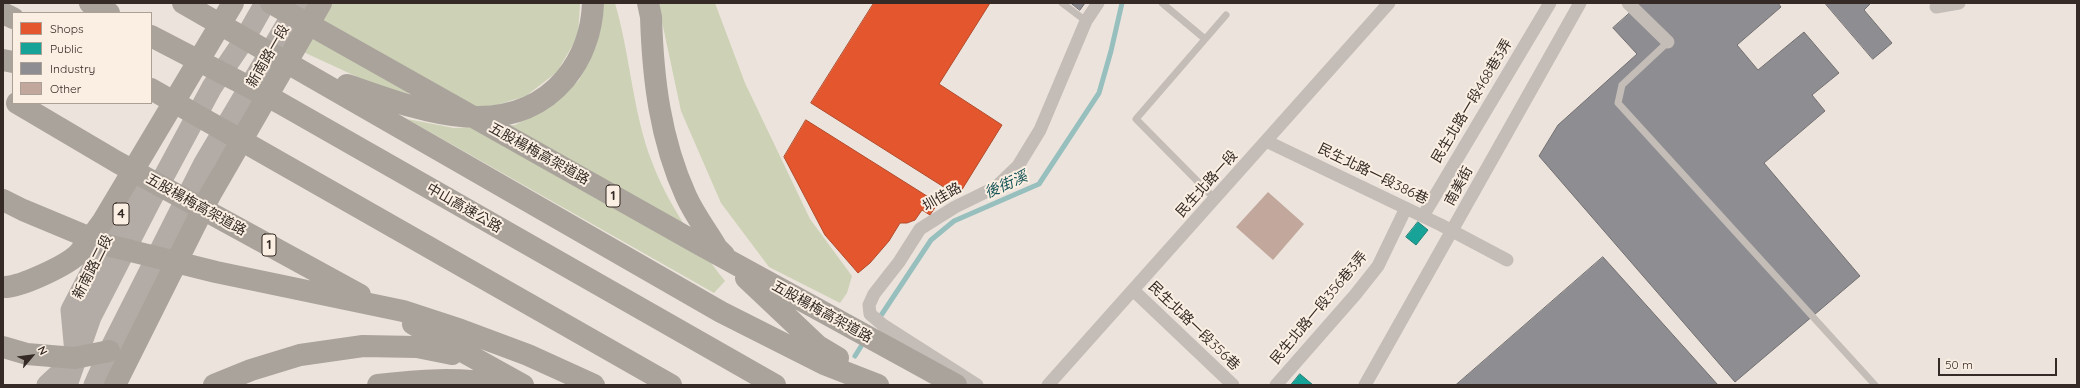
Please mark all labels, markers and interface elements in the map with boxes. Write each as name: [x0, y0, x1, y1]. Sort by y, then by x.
legend: [12, 12, 152, 104]
text: Shops: [50, 21, 84, 36]
street label: 新南路一段: [243, 21, 293, 91]
street label: 民生北路一段468巷3弄: [1428, 36, 1516, 166]
text: Public: [50, 41, 83, 56]
text: Industry: [50, 61, 95, 76]
text: Other: [50, 81, 81, 96]
street label: 五股楊梅高架道路: [486, 120, 592, 188]
street label: 民生北路一段386巷: [1315, 140, 1431, 208]
street label: 民生北路一段: [1173, 147, 1241, 221]
street label: 南美街: [1441, 164, 1477, 208]
water label: 後街溪: [982, 168, 1030, 202]
street label: 五股楊梅高架道路: [143, 171, 249, 239]
street label: 圳佳路: [920, 179, 964, 215]
street label: 中山高速公路: [423, 180, 505, 236]
road number: 1: [606, 185, 620, 207]
road number: 4: [113, 203, 129, 225]
street label: 新南路二段: [70, 232, 116, 302]
road number: 1: [262, 234, 276, 256]
street label: 民生北路一段356巷3弄: [1267, 248, 1371, 368]
street label: 五股楊梅高架道路: [769, 278, 875, 346]
street label: 民生北路一段356巷: [1145, 278, 1243, 374]
north arrow: [12, 336, 52, 376]
text: N: [35, 344, 51, 357]
scale bar: [1940, 350, 2059, 376]
text: 50 m: [1945, 357, 1973, 372]

